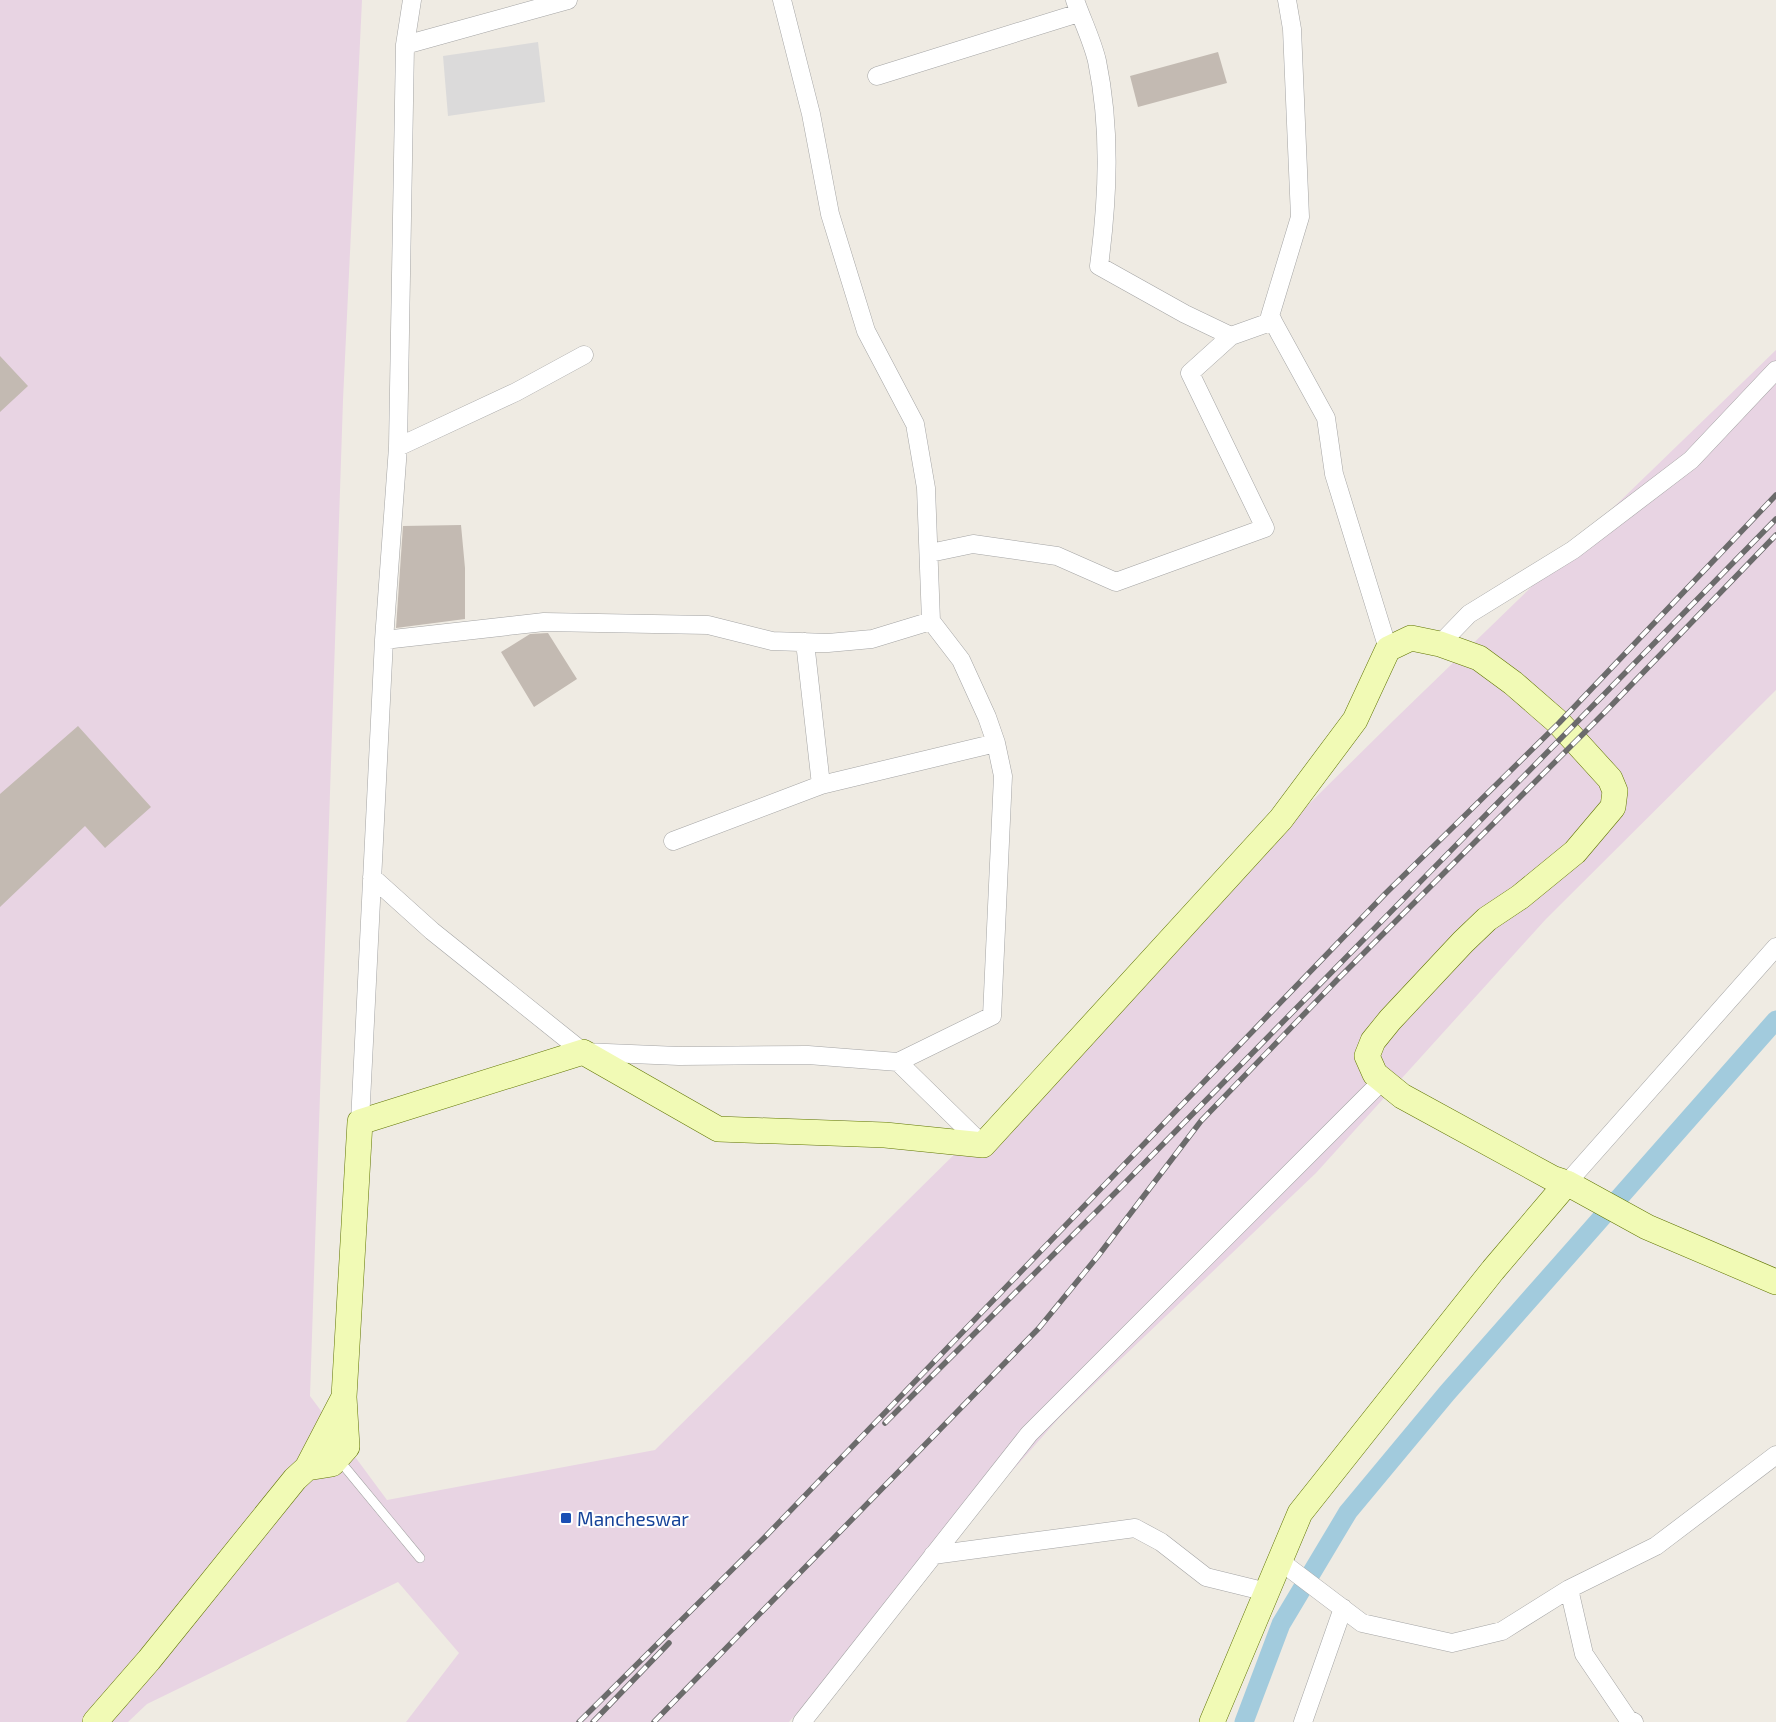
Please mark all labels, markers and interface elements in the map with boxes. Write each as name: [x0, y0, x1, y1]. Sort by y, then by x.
place label: Mancheswar: [577, 1507, 689, 1530]
marker: Mancheswar: [559, 1511, 573, 1525]

